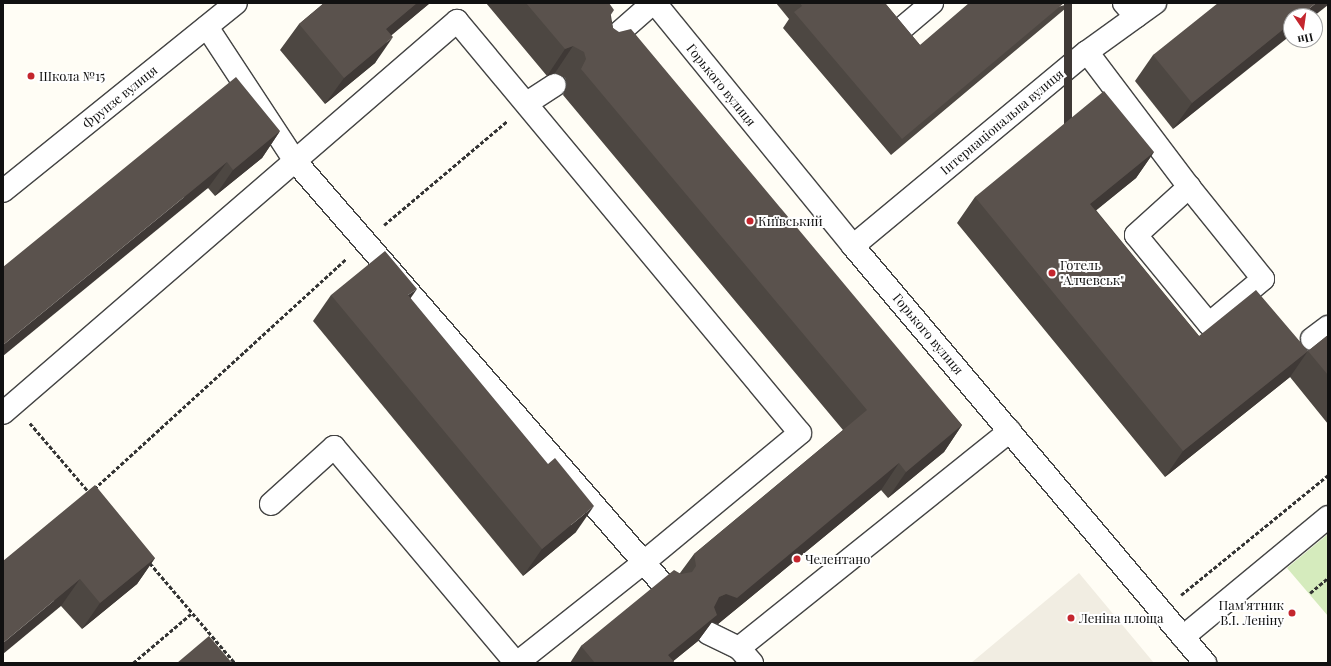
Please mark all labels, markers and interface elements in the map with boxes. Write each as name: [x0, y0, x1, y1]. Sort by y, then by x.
north arrow: [1283, 8, 1323, 48]
text: Пн: [1296, 30, 1315, 48]
street label: Горького вулиця: [683, 41, 759, 129]
street label: Фрунзе вулиця: [80, 62, 160, 132]
street label: Інтернаціональна вулиця: [937, 66, 1067, 178]
place label: Школа №15: [39, 68, 105, 84]
marker: Школа №15: [26, 71, 36, 81]
place label: Київський: [758, 213, 823, 229]
marker: Київський: [745, 216, 755, 226]
place label: Готель "Алчевськ": [1060, 258, 1124, 289]
marker: Готель "Алчевськ": [1047, 268, 1057, 278]
street label: Горького вулиця: [890, 290, 966, 378]
place label: Челентано: [805, 551, 870, 567]
marker: Челентано: [792, 554, 802, 564]
place label: Пам'ятник В.I. Ленiну: [1219, 598, 1284, 629]
marker: Пам'ятник В.I. Ленiну: [1287, 608, 1297, 618]
place label: Леніна площа: [1079, 610, 1164, 626]
marker: Леніна площа: [1066, 613, 1076, 623]

